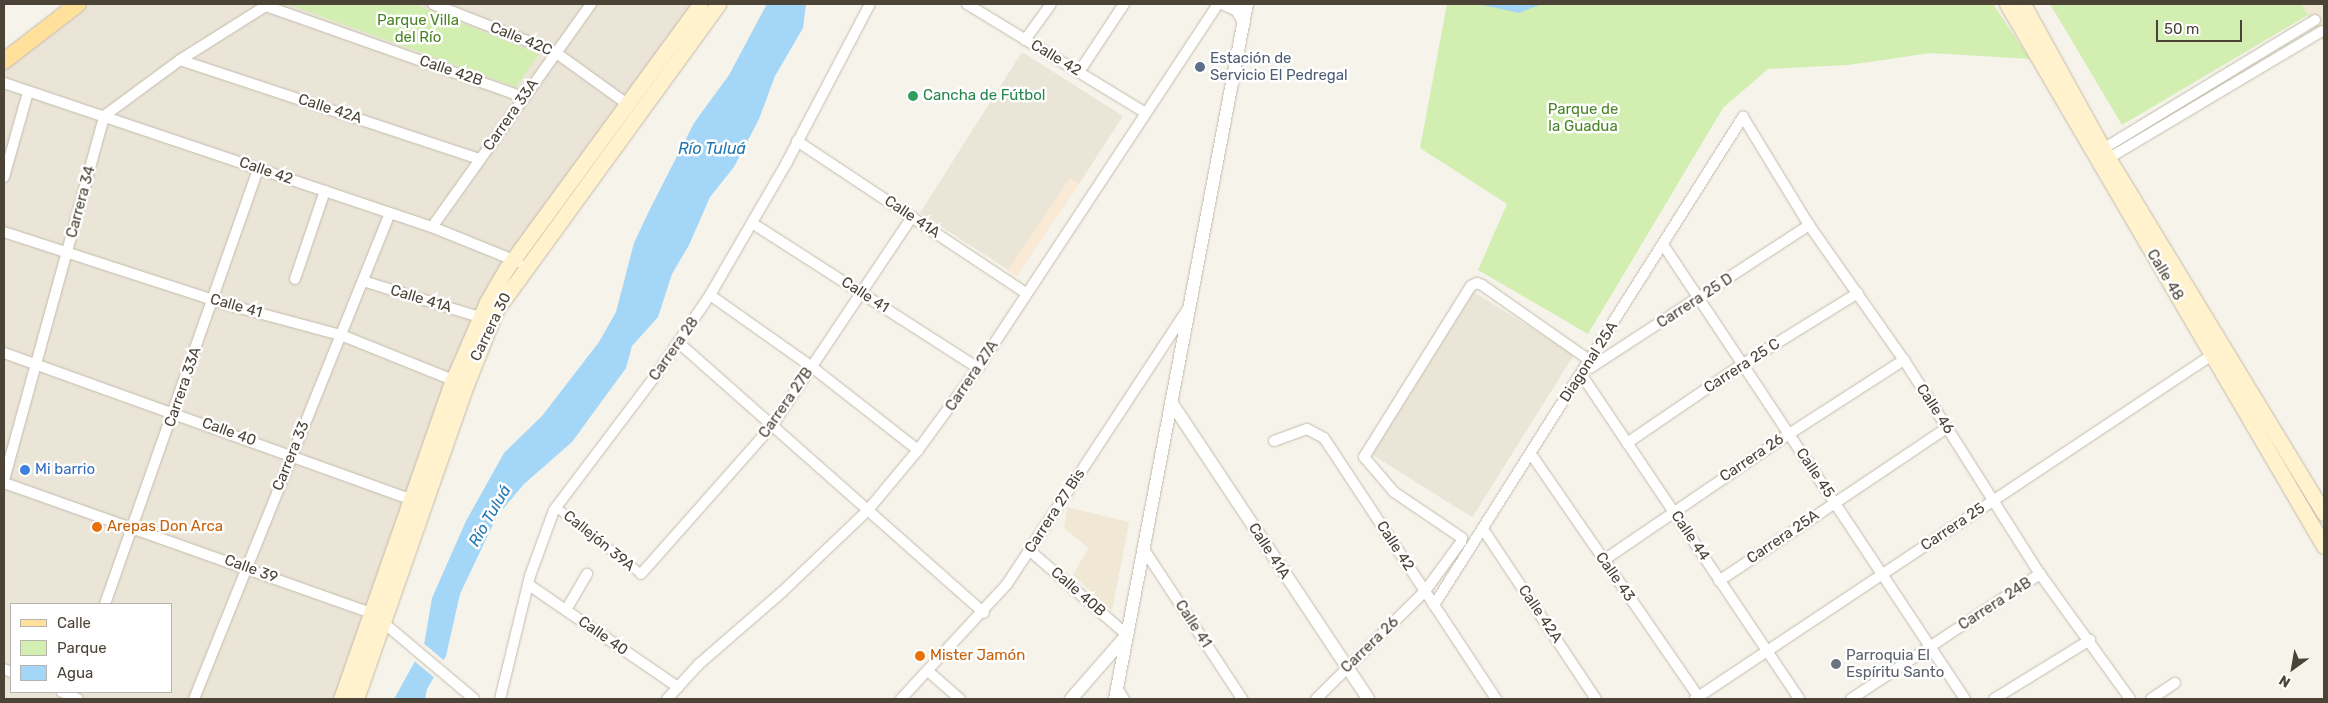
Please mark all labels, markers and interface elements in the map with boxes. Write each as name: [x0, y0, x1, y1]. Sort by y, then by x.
scale bar: [2158, 10, 2244, 42]
park label: Parque Villa del Río: [377, 11, 459, 46]
street label: Calle 42C: [487, 18, 555, 60]
text: 50 m: [2164, 20, 2199, 38]
street label: Calle 42: [1027, 36, 1085, 80]
place label: Estación de Servicio El Pedregal: [1210, 49, 1348, 84]
street label: Calle 42B: [417, 52, 485, 90]
marker: Estación de Servicio El Pedregal: [1194, 61, 1206, 73]
street label: Carrera 33A: [480, 76, 542, 154]
place label: Cancha de Fútbol: [923, 87, 1045, 105]
street label: Calle 42A: [296, 90, 364, 128]
marker: Cancha de Fútbol: [907, 90, 919, 102]
park label: Parque de la Guadua: [1548, 100, 1618, 135]
water label: Río Tuluá: [678, 139, 746, 159]
street label: Calle 42: [237, 153, 295, 189]
street label: Carrera 34: [63, 164, 99, 240]
street label: Calle 41A: [881, 192, 943, 242]
street label: Calle 48: [2143, 246, 2187, 304]
street label: Carrera 25 D: [1654, 270, 1736, 332]
street label: Calle 41: [838, 273, 892, 317]
street label: Calle 41A: [388, 281, 454, 317]
street label: Calle 41: [208, 290, 264, 322]
street label: Carrera 30: [467, 290, 515, 364]
street label: Carrera 28: [645, 314, 703, 384]
street label: Diagonal 25A: [1556, 318, 1622, 406]
street label: Carrera 25 C: [1701, 335, 1783, 397]
street label: Carrera 27A: [942, 337, 1002, 415]
street label: Carrera 33A: [161, 345, 205, 429]
street label: Carrera 27B: [755, 364, 817, 442]
street label: Calle 46: [1912, 381, 1958, 437]
street label: Calle 40: [199, 414, 259, 450]
street label: Carrera 33: [269, 419, 313, 493]
street label: Carrera 26: [1717, 430, 1787, 486]
street label: Calle 45: [1792, 445, 1838, 501]
place label: Mi barrio: [35, 461, 95, 479]
marker: Mi barrio: [19, 464, 31, 476]
street label: Carrera 27 Bis: [1021, 465, 1089, 557]
water label: Río Tuluá: [465, 482, 515, 550]
street label: Carrera 25: [1918, 499, 1988, 555]
street label: Carrera 25A: [1743, 506, 1823, 568]
street label: Callejón 39A: [560, 507, 638, 575]
street label: Calle 44: [1667, 508, 1713, 564]
place label: Arepas Don Arca: [107, 518, 223, 536]
street label: Calle 42: [1372, 518, 1418, 574]
street label: Calle 41A: [1244, 520, 1294, 582]
marker: Arepas Don Arca: [91, 521, 103, 533]
street label: Calle 43: [1592, 549, 1638, 605]
street label: Calle 39: [222, 551, 280, 587]
street label: Calle 40B: [1047, 563, 1109, 621]
street label: Carrera 24B: [1955, 574, 2035, 634]
street label: Calle 42A: [1514, 582, 1566, 646]
street label: Calle 41: [1171, 597, 1215, 651]
legend: [10, 603, 172, 693]
street label: Calle 40: [575, 612, 631, 660]
street label: Carrera 26: [1337, 613, 1403, 677]
text: Calle: [57, 614, 91, 632]
text: Parque: [57, 639, 107, 657]
north arrow: [2268, 643, 2318, 693]
place label: Parroquia El Espíritu Santo: [1846, 646, 1944, 681]
place label: Mister Jamón: [930, 647, 1026, 665]
marker: Mister Jamón: [914, 650, 926, 662]
marker: Parroquia El Espíritu Santo: [1830, 658, 1842, 670]
text: Agua: [57, 664, 93, 682]
text: N: [2276, 671, 2294, 691]

